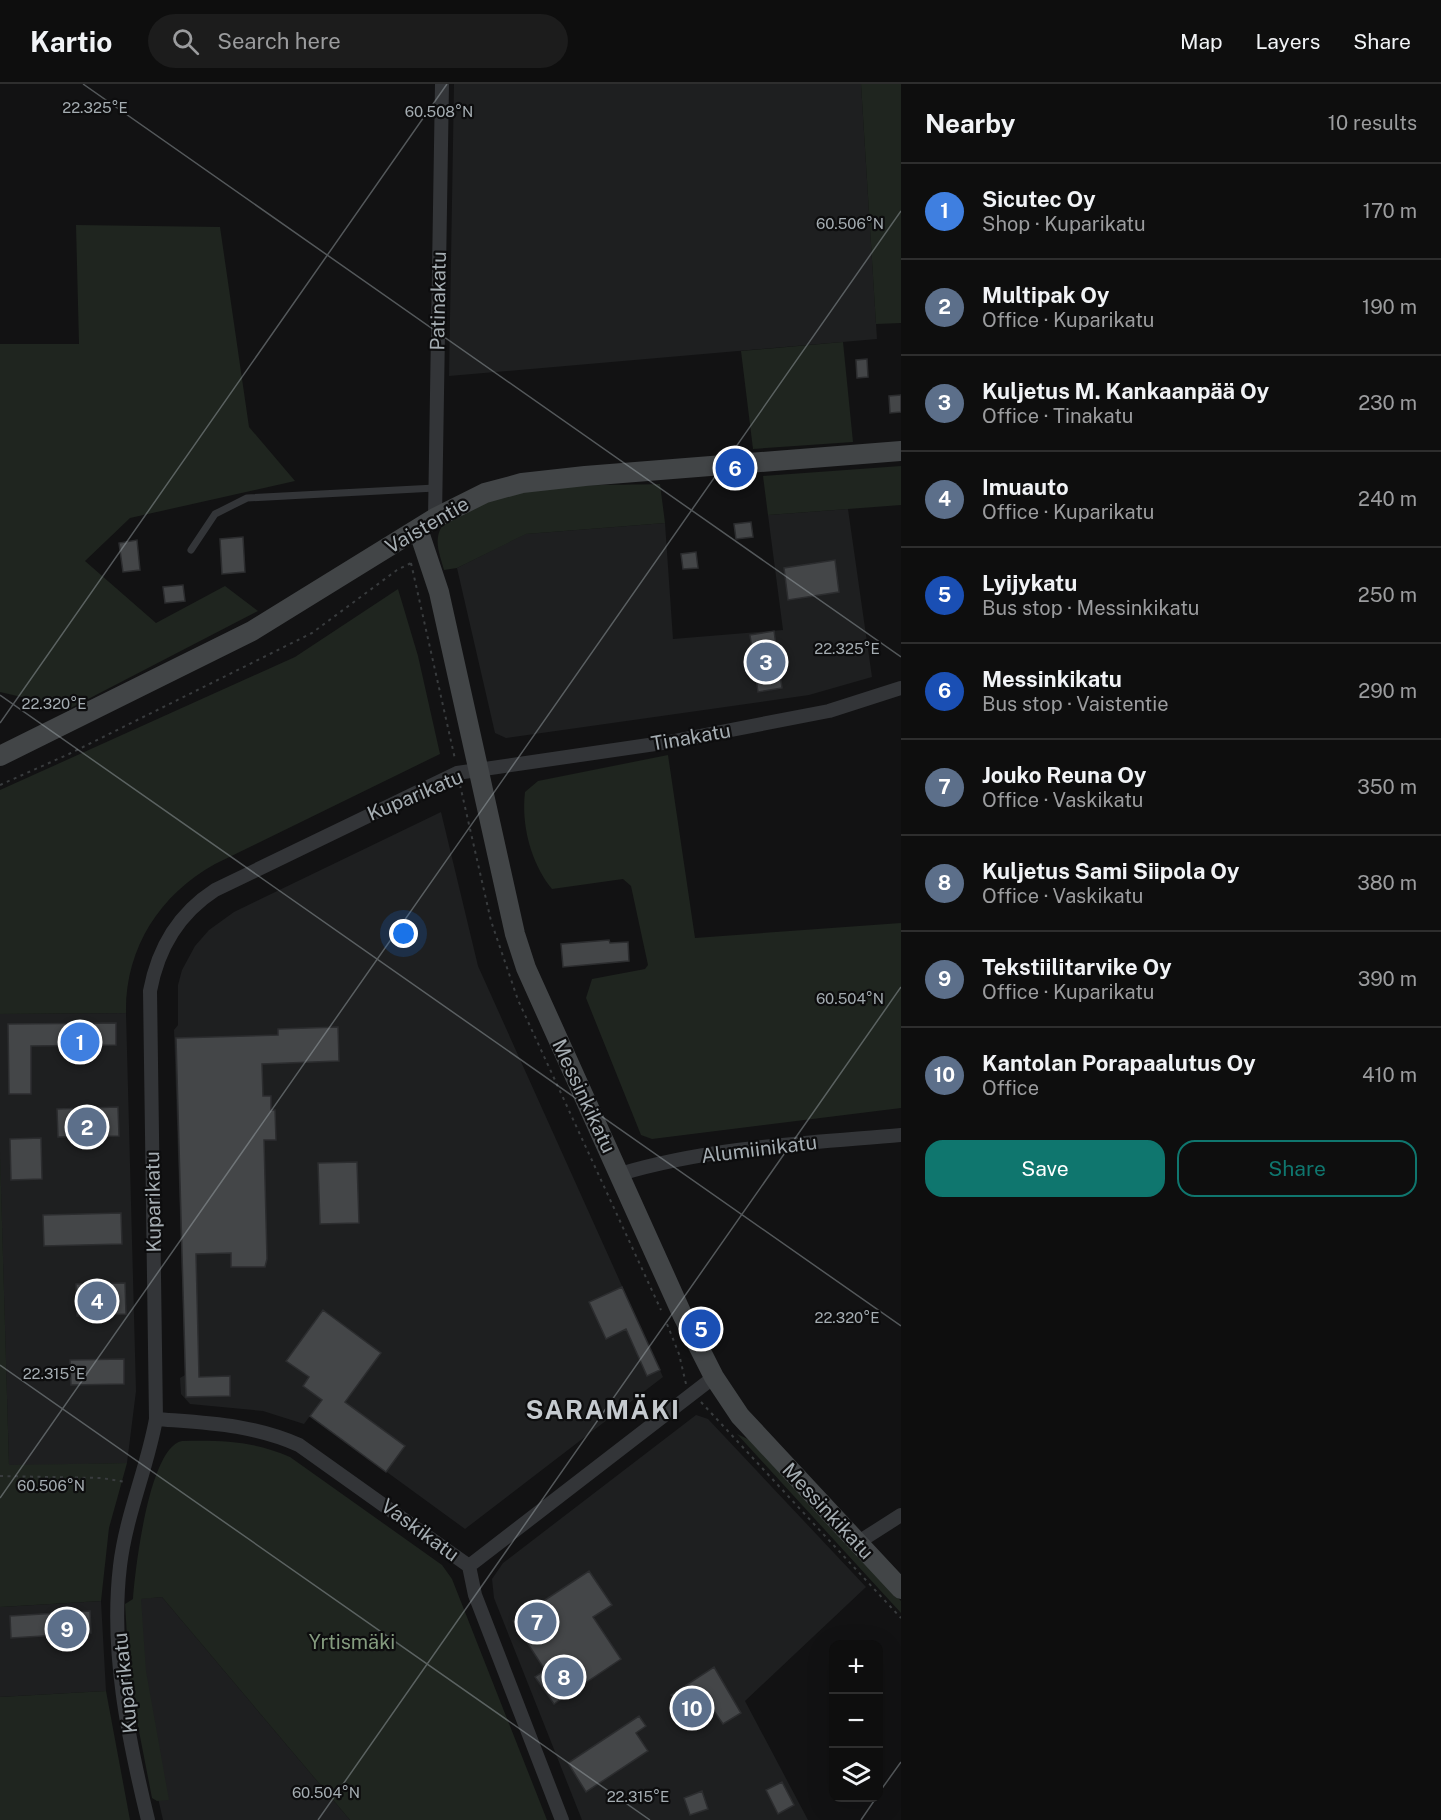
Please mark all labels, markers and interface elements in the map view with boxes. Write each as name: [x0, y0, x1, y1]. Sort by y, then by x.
search box: [148, 14, 568, 68]
text: Kartio: [30, 25, 112, 58]
icon: search: [169, 25, 202, 58]
text: Search here: [217, 28, 341, 54]
text: Map: [1180, 29, 1223, 54]
text: Layers: [1256, 29, 1320, 54]
text: Share: [1353, 29, 1411, 54]
text: 22.325°E: [62, 99, 128, 116]
text: 60.508°N: [405, 103, 473, 120]
text: Nearby: [925, 108, 1015, 139]
text: 10 results: [1328, 111, 1417, 135]
text: Sicutec Oy: [982, 186, 1096, 212]
text: 1: [940, 199, 949, 223]
text: 170 m: [1363, 199, 1417, 223]
text: Shop · Kuparikatu: [982, 212, 1146, 236]
text: 60.506°N: [816, 215, 884, 232]
street label: Patinakatu: [425, 251, 451, 351]
text: Multipak Oy: [982, 282, 1109, 308]
text: 2: [938, 295, 951, 319]
text: 190 m: [1362, 295, 1417, 319]
text: Office · Kuparikatu: [982, 308, 1154, 332]
text: Kuljetus M. Kankaanpää Oy: [982, 378, 1269, 404]
text: 3: [938, 391, 951, 415]
text: 230 m: [1358, 391, 1417, 415]
text: Office · Tinakatu: [982, 404, 1133, 428]
pin: 6: [716, 446, 754, 490]
text: Imuauto: [982, 474, 1069, 500]
text: 4: [938, 487, 951, 511]
text: 240 m: [1358, 487, 1417, 511]
street label: Vaistentie: [381, 491, 473, 559]
text: Office · Kuparikatu: [982, 500, 1154, 524]
text: Lyijykatu: [982, 570, 1077, 596]
text: 5: [938, 583, 951, 607]
text: 250 m: [1358, 583, 1417, 607]
text: Bus stop · Messinkikatu: [982, 596, 1199, 620]
pin: 3: [746, 640, 786, 684]
text: 22.325°E: [814, 640, 880, 657]
text: Messinkikatu: [982, 666, 1122, 692]
text: 6: [938, 679, 951, 703]
text: 290 m: [1358, 679, 1417, 703]
text: Bus stop · Vaistentie: [982, 692, 1169, 716]
text: 22.320°E: [21, 695, 87, 712]
street label: Tinakatu: [649, 718, 733, 756]
text: Jouko Reuna Oy: [982, 762, 1146, 788]
street label: Kuparikatu: [364, 764, 466, 826]
text: 7: [938, 775, 951, 799]
text: 350 m: [1357, 775, 1417, 799]
text: Office · Vaskikatu: [982, 788, 1143, 812]
text: Kuljetus Sami Siipola Oy: [982, 858, 1239, 884]
text: 8: [938, 871, 951, 895]
text: 380 m: [1357, 871, 1417, 895]
text: Office · Vaskikatu: [982, 884, 1143, 908]
your location: [389, 919, 418, 948]
text: Tekstiilitarvike Oy: [982, 954, 1172, 980]
text: 9: [938, 967, 951, 991]
text: 390 m: [1358, 967, 1417, 991]
text: Office · Kuparikatu: [982, 980, 1154, 1004]
text: 60.504°N: [816, 990, 884, 1007]
pin: 1: [60, 1020, 100, 1064]
street label: Messinkikatu: [547, 1035, 621, 1157]
text: Kantolan Porapaalutus Oy: [982, 1050, 1256, 1076]
text: 10: [934, 1063, 955, 1087]
text: 410 m: [1362, 1063, 1417, 1087]
text: Office: [982, 1076, 1039, 1100]
pin: 2: [68, 1104, 106, 1150]
street label: Alumiinikatu: [700, 1130, 818, 1168]
button: Save: [925, 1140, 1165, 1197]
button: Share: [1177, 1140, 1417, 1197]
street label: Kuparikatu: [140, 1151, 166, 1253]
pin: 4: [78, 1278, 116, 1324]
pin: 5: [682, 1306, 720, 1352]
text: 22.320°E: [814, 1309, 880, 1326]
text: 22.315°E: [23, 1365, 85, 1382]
district label: SARAMÄKI: [525, 1394, 681, 1425]
street label: Messinkikatu: [777, 1458, 879, 1564]
text: 60.506°N: [17, 1477, 85, 1494]
street label: Vaskikatu: [376, 1494, 464, 1566]
pin: 7: [518, 1600, 556, 1644]
pin: 9: [48, 1606, 86, 1652]
park label: Yrtismäki: [309, 1630, 395, 1654]
street label: Kuparikatu: [108, 1631, 142, 1735]
map controls: [829, 1640, 883, 1802]
button: +: [829, 1640, 883, 1694]
pin: 8: [544, 1654, 584, 1700]
pin: 10: [672, 1686, 712, 1730]
button: −: [829, 1694, 883, 1748]
button: layers: [829, 1748, 883, 1802]
text: 60.504°N: [292, 1784, 360, 1801]
text: 22.315°E: [607, 1788, 669, 1805]

